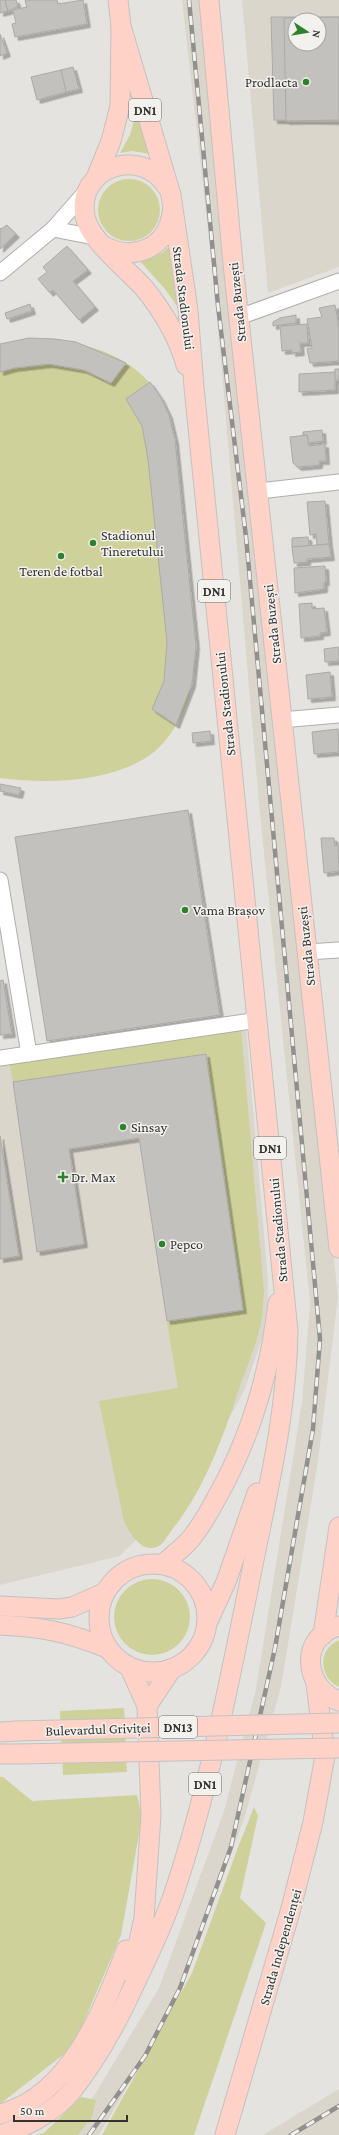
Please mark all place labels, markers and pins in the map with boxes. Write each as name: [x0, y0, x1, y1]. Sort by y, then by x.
place label: Prodlacta: [245, 74, 299, 90]
marker: Prodlacta: [301, 77, 311, 87]
place label: Stadionul Tineretului: [101, 527, 164, 559]
marker: Stadionul Tineretului: [88, 538, 98, 548]
marker: Teren de fotbal: [56, 551, 66, 561]
place label: Teren de fotbal: [19, 563, 103, 579]
place label: Vama Brașov: [193, 902, 265, 919]
marker: Vama Brașov: [180, 905, 190, 915]
place label: Sinsay: [131, 1119, 168, 1135]
marker: Sinsay: [118, 1122, 128, 1132]
place label: Dr. Max: [71, 1169, 116, 1185]
marker: Dr. Max: [58, 1172, 68, 1182]
place label: Pepco: [170, 1236, 203, 1252]
marker: Pepco: [157, 1239, 167, 1249]

